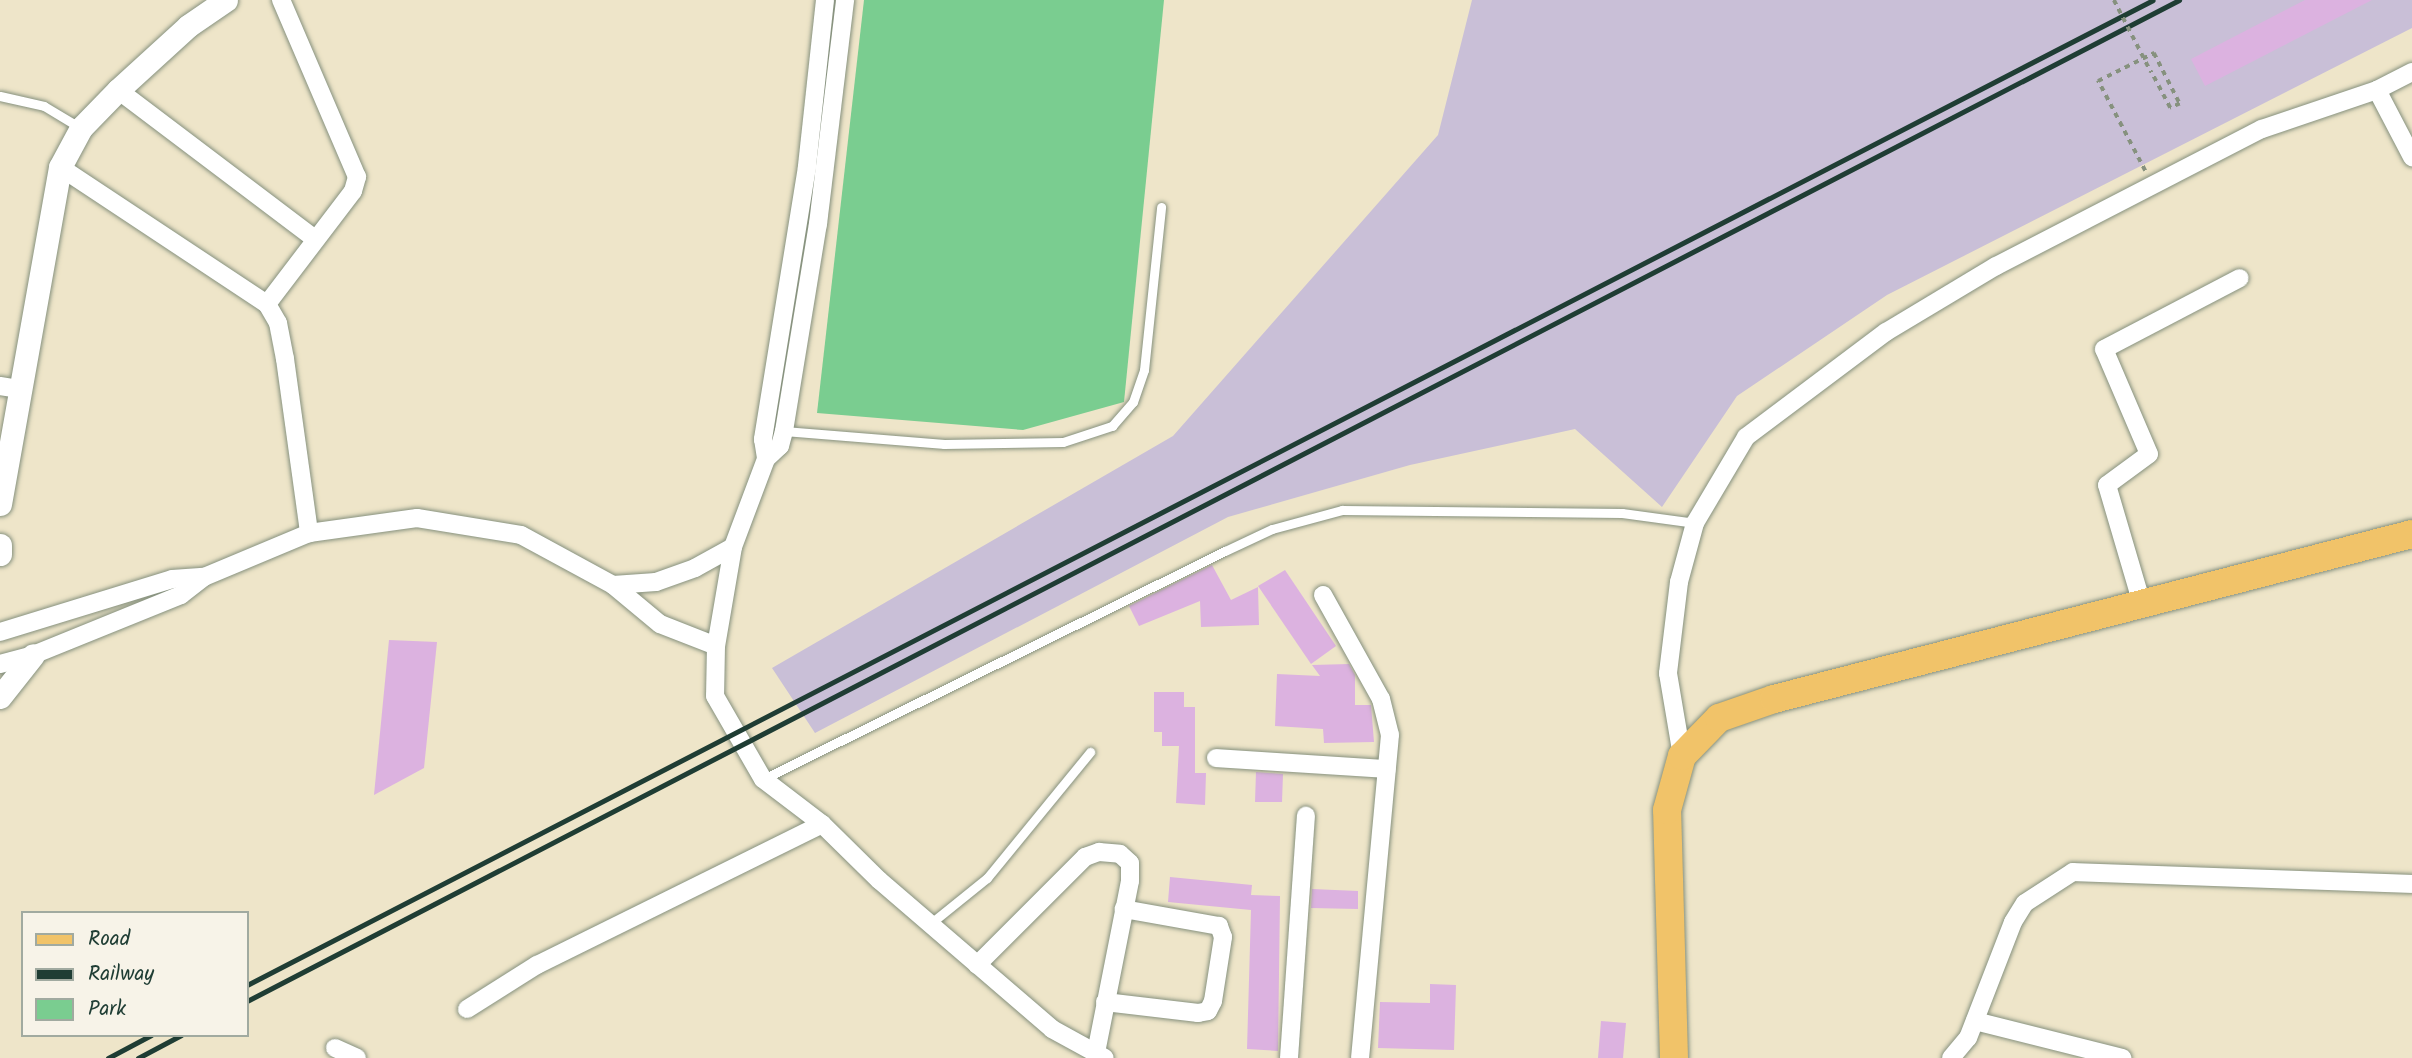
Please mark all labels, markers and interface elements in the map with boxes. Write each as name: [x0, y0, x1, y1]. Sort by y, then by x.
legend: [21, 911, 248, 1037]
text: Road: [88, 923, 130, 956]
text: Railway: [88, 958, 154, 991]
text: Park: [88, 993, 126, 1026]

